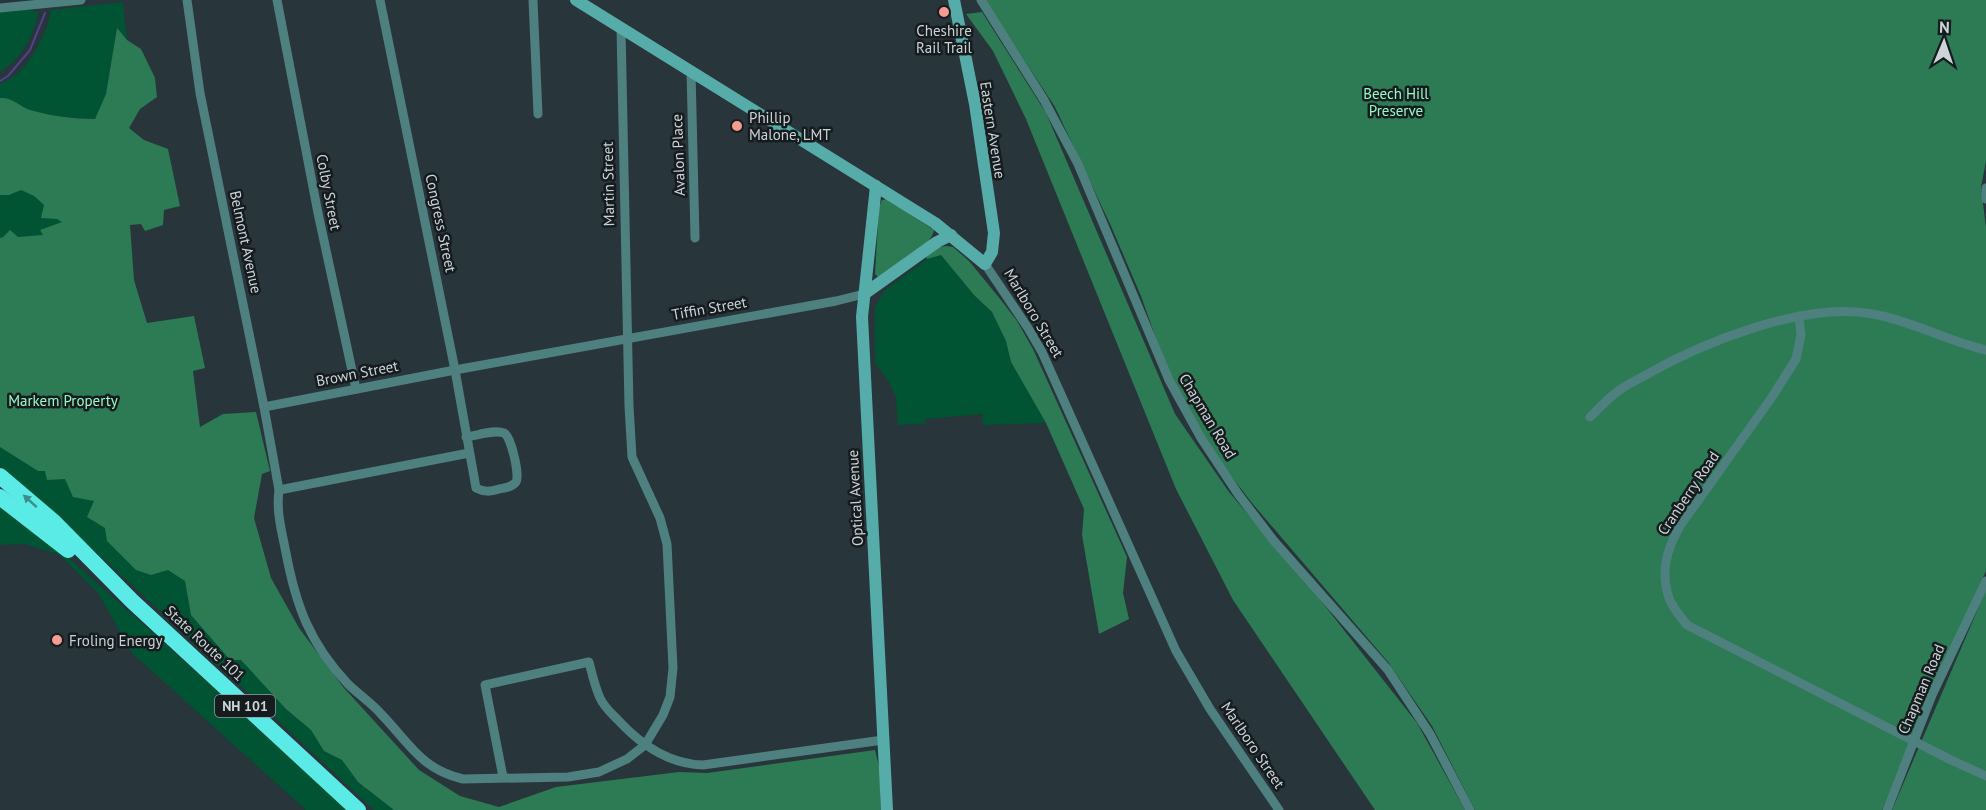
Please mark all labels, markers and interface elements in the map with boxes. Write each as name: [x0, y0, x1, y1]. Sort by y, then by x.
marker: Cheshire Rail Trail: [937, 5, 951, 19]
north arrow: [1914, 12, 1974, 72]
text: N: [1939, 17, 1950, 37]
place label: Cheshire Rail Trail: [916, 21, 973, 57]
street label: Eastern Avenue: [976, 80, 1010, 180]
park label: Beech Hill Preserve: [1363, 84, 1429, 120]
place label: Phillip Malone, LMT: [749, 108, 831, 144]
street label: Avalon Place: [667, 114, 689, 196]
marker: Phillip Malone, LMT: [730, 119, 744, 133]
street label: Martin Street: [598, 142, 618, 226]
street label: Colby Street: [312, 152, 346, 232]
street label: Congress Street: [421, 172, 461, 274]
street label: Belmont Avenue: [226, 189, 266, 295]
street label: Marlboro Street: [1000, 265, 1068, 361]
street label: Tiffin Street: [670, 292, 748, 324]
street label: Brown Street: [314, 356, 400, 390]
street label: Chapman Road: [1175, 370, 1241, 462]
park label: Markem Property: [8, 391, 118, 410]
street label: Cranberry Road: [1653, 447, 1723, 539]
street label: Optical Avenue: [843, 449, 867, 547]
one-way arrow: [23, 494, 38, 508]
street label: State Route 101: [161, 601, 249, 685]
place label: Froling Energy: [69, 631, 163, 650]
marker: Froling Energy: [50, 633, 64, 647]
street label: Chapman Road: [1894, 641, 1948, 737]
road number: NH 101: [215, 695, 275, 717]
street label: Marlboro Street: [1217, 698, 1289, 792]

